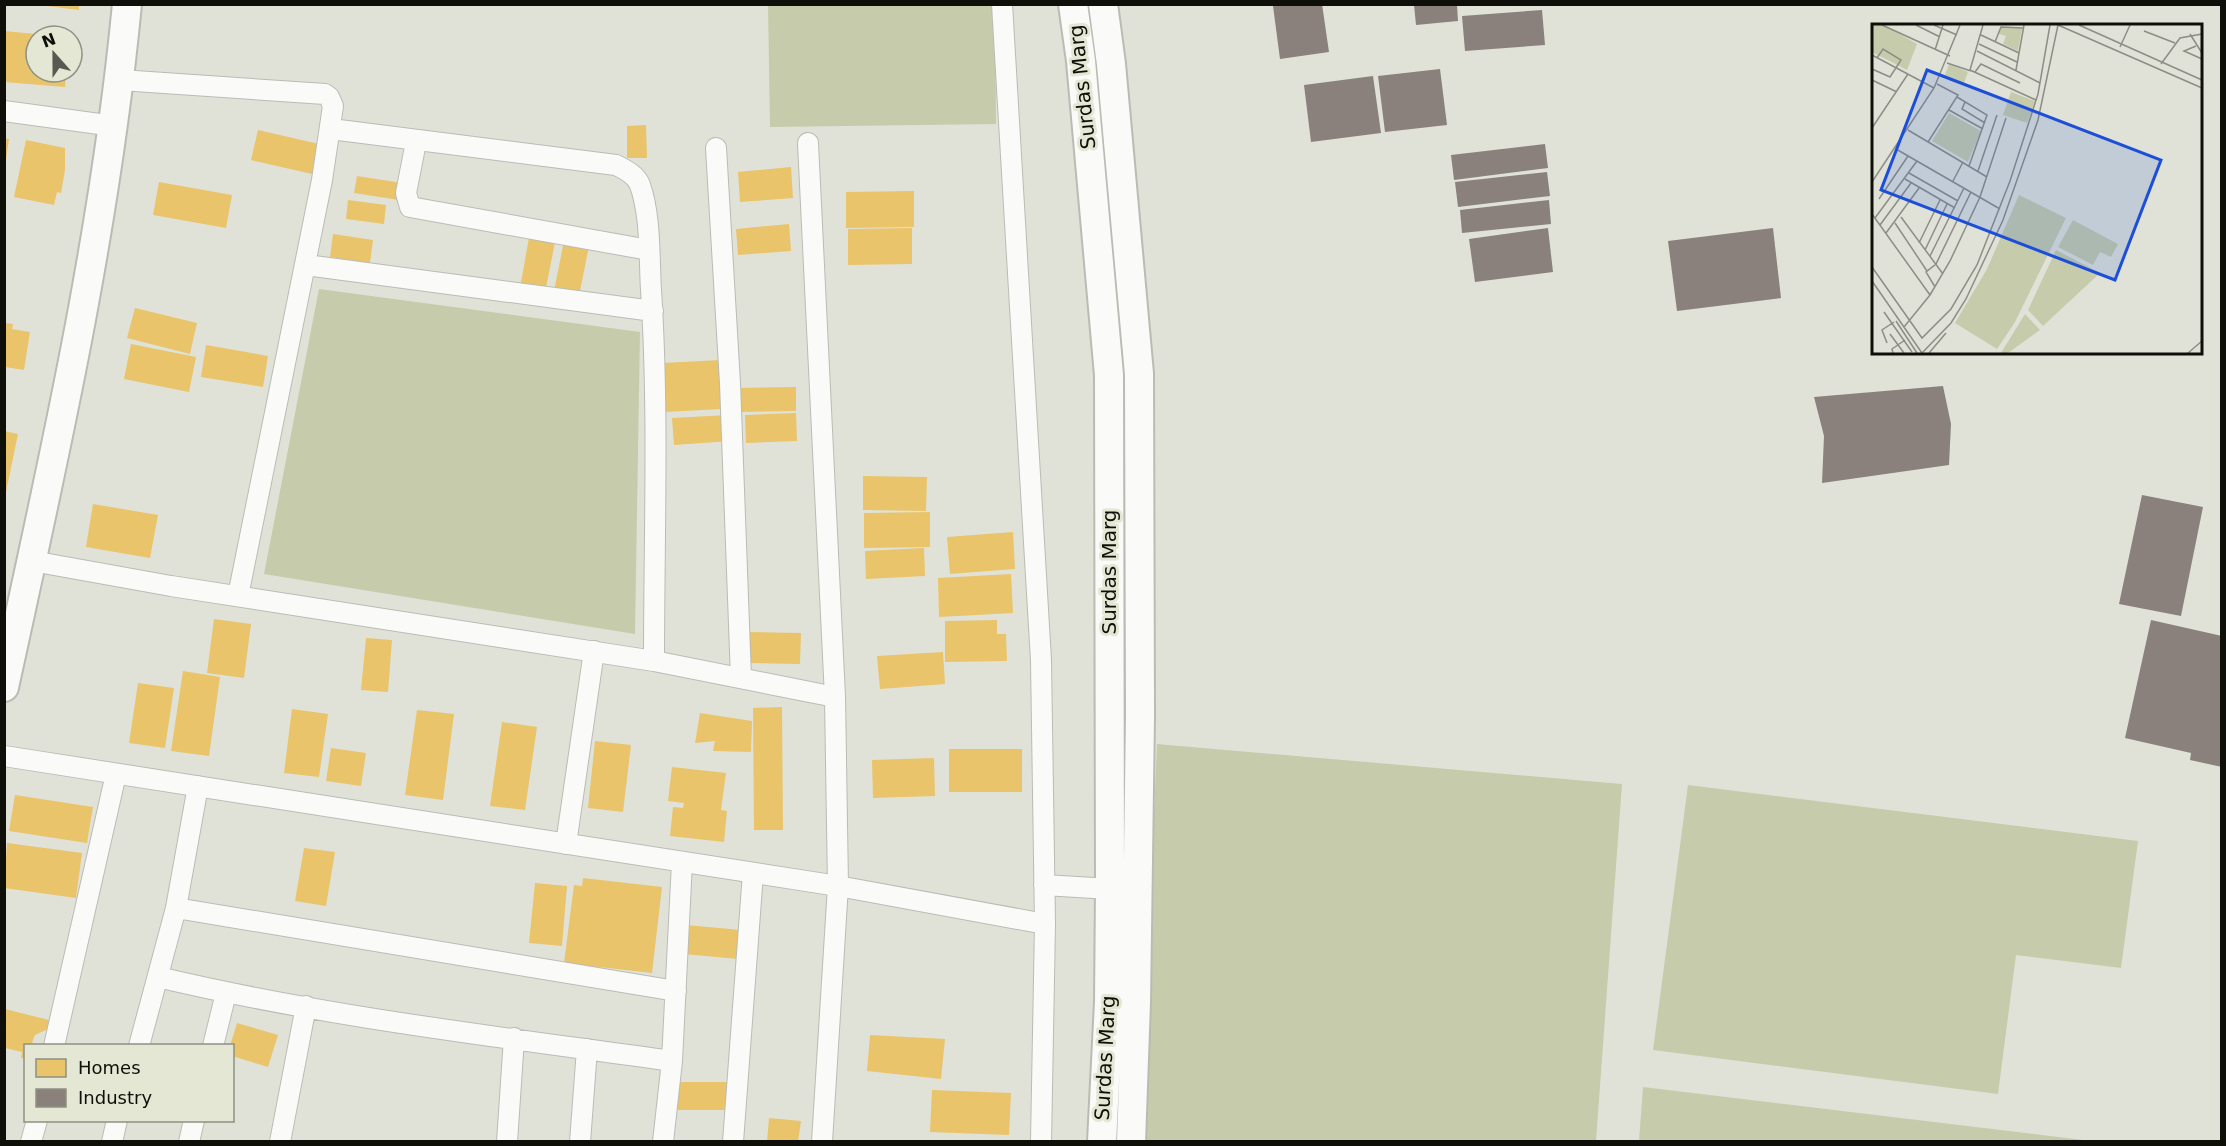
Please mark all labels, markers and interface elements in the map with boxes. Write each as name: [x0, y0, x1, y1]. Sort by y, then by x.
north arrow: [24, 24, 84, 84]
street label: Surdas Marg: [1064, 24, 1100, 150]
inset map: [1872, 24, 2202, 354]
text: N: [39, 29, 58, 52]
street label: Surdas Marg: [1097, 509, 1121, 635]
street label: Surdas Marg: [1090, 995, 1120, 1121]
legend: [24, 1044, 234, 1122]
text: Homes: [78, 1057, 141, 1078]
text: Industry: [78, 1087, 152, 1108]

